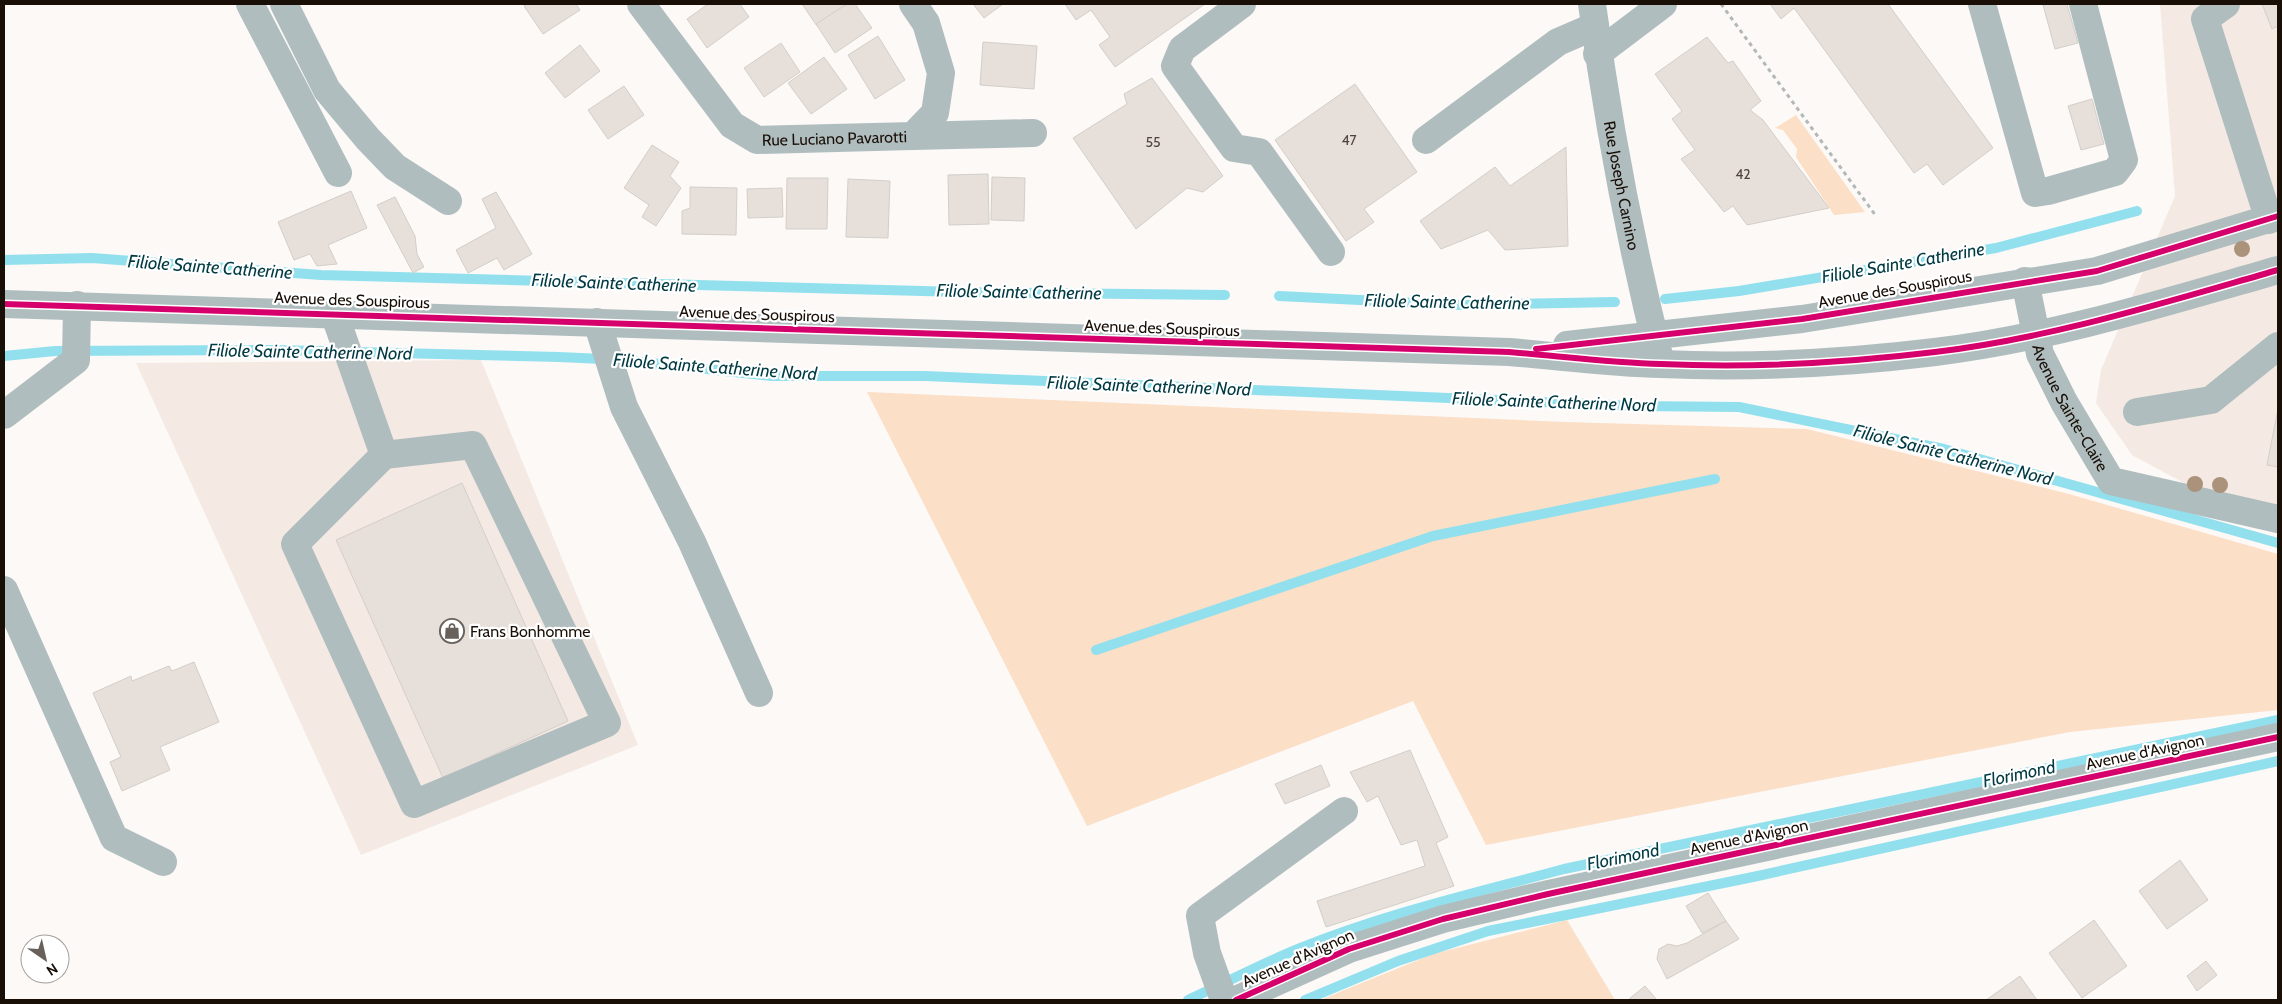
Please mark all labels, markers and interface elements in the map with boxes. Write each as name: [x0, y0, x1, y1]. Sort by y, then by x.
street label: Rue Joseph Carnino: [1600, 119, 1644, 252]
street label: Rue Luciano Pavarotti: [762, 127, 907, 149]
house number: 47: [1341, 131, 1357, 149]
house number: 55: [1145, 133, 1161, 151]
house number: 42: [1735, 165, 1751, 183]
water label: Filiole Sainte Catherine: [1820, 238, 1986, 288]
water label: Filiole Sainte Catherine: [127, 250, 293, 284]
street label: Avenue des Souspirous: [1817, 266, 1974, 312]
water label: Filiole Sainte Catherine: [531, 269, 697, 297]
water label: Filiole Sainte Catherine: [936, 280, 1102, 304]
street label: Avenue des Souspirous: [274, 288, 431, 312]
water label: Filiole Sainte Catherine: [1364, 290, 1530, 314]
street label: Avenue des Souspirous: [679, 302, 836, 326]
street label: Avenue des Souspirous: [1084, 316, 1241, 340]
water label: Filiole Sainte Catherine Nord: [208, 339, 413, 365]
street label: Avenue Sainte-Claire: [2029, 343, 2112, 474]
water label: Filiole Sainte Catherine Nord: [612, 349, 818, 385]
water label: Filiole Sainte Catherine Nord: [1047, 371, 1252, 401]
water label: Filiole Sainte Catherine Nord: [1452, 387, 1657, 417]
water label: Filiole Sainte Catherine Nord: [1851, 420, 2055, 491]
shop icon: Frans Bonhomme: [439, 618, 465, 644]
place label: Frans Bonhomme: [470, 622, 590, 641]
street label: Avenue d'Avignon: [2084, 730, 2206, 774]
water label: Florimond: [1981, 755, 2058, 792]
street label: Avenue d'Avignon: [1688, 815, 1810, 859]
water label: Florimond: [1585, 838, 1662, 875]
street label: Avenue d'Avignon: [1239, 925, 1357, 991]
north arrow: [20, 934, 70, 984]
text: N: [43, 960, 61, 980]

